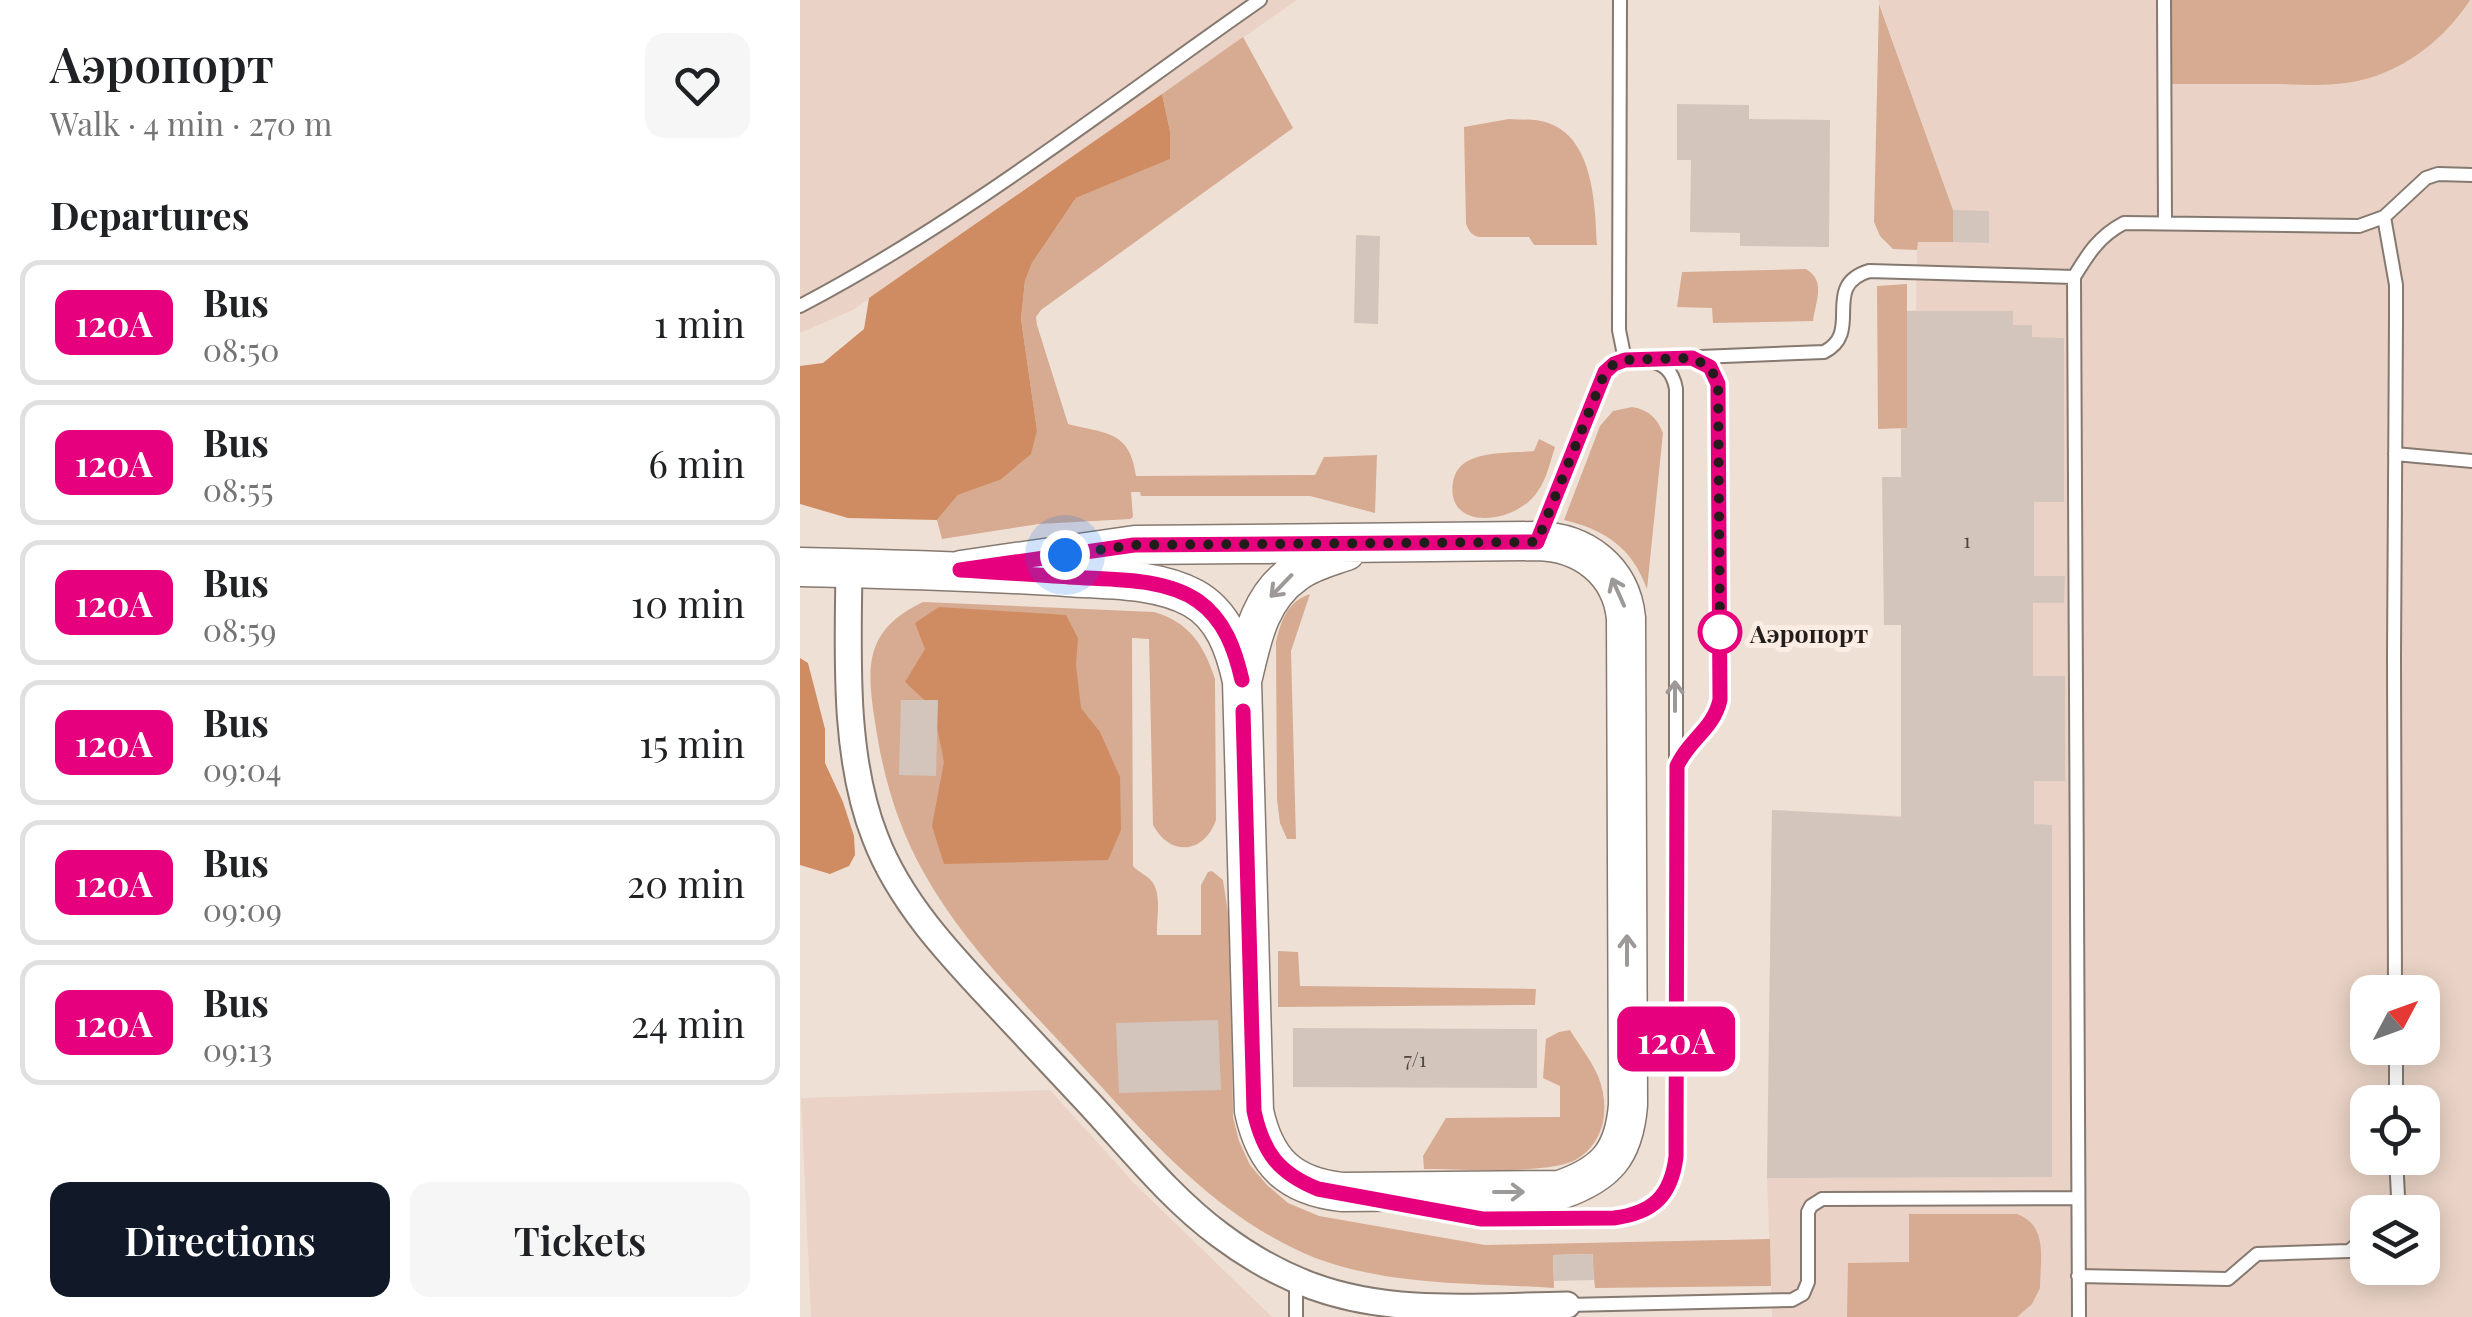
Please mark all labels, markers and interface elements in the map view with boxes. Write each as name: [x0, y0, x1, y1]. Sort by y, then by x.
text: Аэропорт: [50, 31, 274, 95]
button: heart: [645, 33, 750, 138]
text: Walk · 4 min · 270 m: [50, 101, 332, 144]
text: Departures: [50, 189, 249, 240]
text: Bus: [203, 276, 269, 327]
text: 1 min: [654, 297, 745, 348]
text: 120А: [75, 299, 153, 346]
text: 08:50: [203, 327, 279, 370]
text: Bus: [203, 416, 269, 467]
text: 6 min: [648, 437, 745, 488]
text: 120А: [75, 439, 153, 486]
text: 08:55: [203, 467, 274, 510]
house number: 1: [1963, 526, 1971, 553]
your location: [1040, 530, 1090, 580]
text: Bus: [203, 556, 269, 607]
one-way arrow: [1269, 574, 1293, 598]
text: 10 min: [631, 577, 745, 628]
one-way arrow: [1608, 577, 1626, 607]
text: 120А: [75, 579, 153, 626]
text: 08:59: [203, 607, 277, 650]
marker: Аэропорт: [1699, 611, 1741, 653]
place label: Аэропорт: [1749, 616, 1868, 649]
one-way arrow: [1666, 681, 1684, 714]
text: Bus: [203, 696, 269, 747]
text: 15 min: [639, 717, 745, 768]
text: 120А: [75, 719, 153, 766]
text: 09:04: [203, 747, 282, 790]
text: Bus: [203, 836, 269, 887]
text: 20 min: [627, 857, 745, 908]
text: 120А: [75, 859, 153, 906]
text: 09:09: [203, 887, 282, 930]
one-way arrow: [1618, 934, 1636, 966]
north arrow: [2350, 975, 2440, 1065]
map controls: [2350, 975, 2440, 1285]
text: Bus: [203, 976, 269, 1027]
text: 24 min: [631, 997, 745, 1048]
text: 120А: [75, 999, 153, 1046]
line badge: 120А: [1606, 1006, 1746, 1072]
text: 120А: [1637, 1016, 1715, 1063]
text: 09:13: [203, 1027, 272, 1070]
house number: 7/1: [1404, 1045, 1426, 1072]
button: locate: [2350, 1085, 2440, 1175]
button: Directions: [50, 1182, 390, 1297]
button: Tickets: [410, 1182, 750, 1297]
one-way arrow: [1492, 1182, 1525, 1202]
button: layers: [2350, 1195, 2440, 1285]

